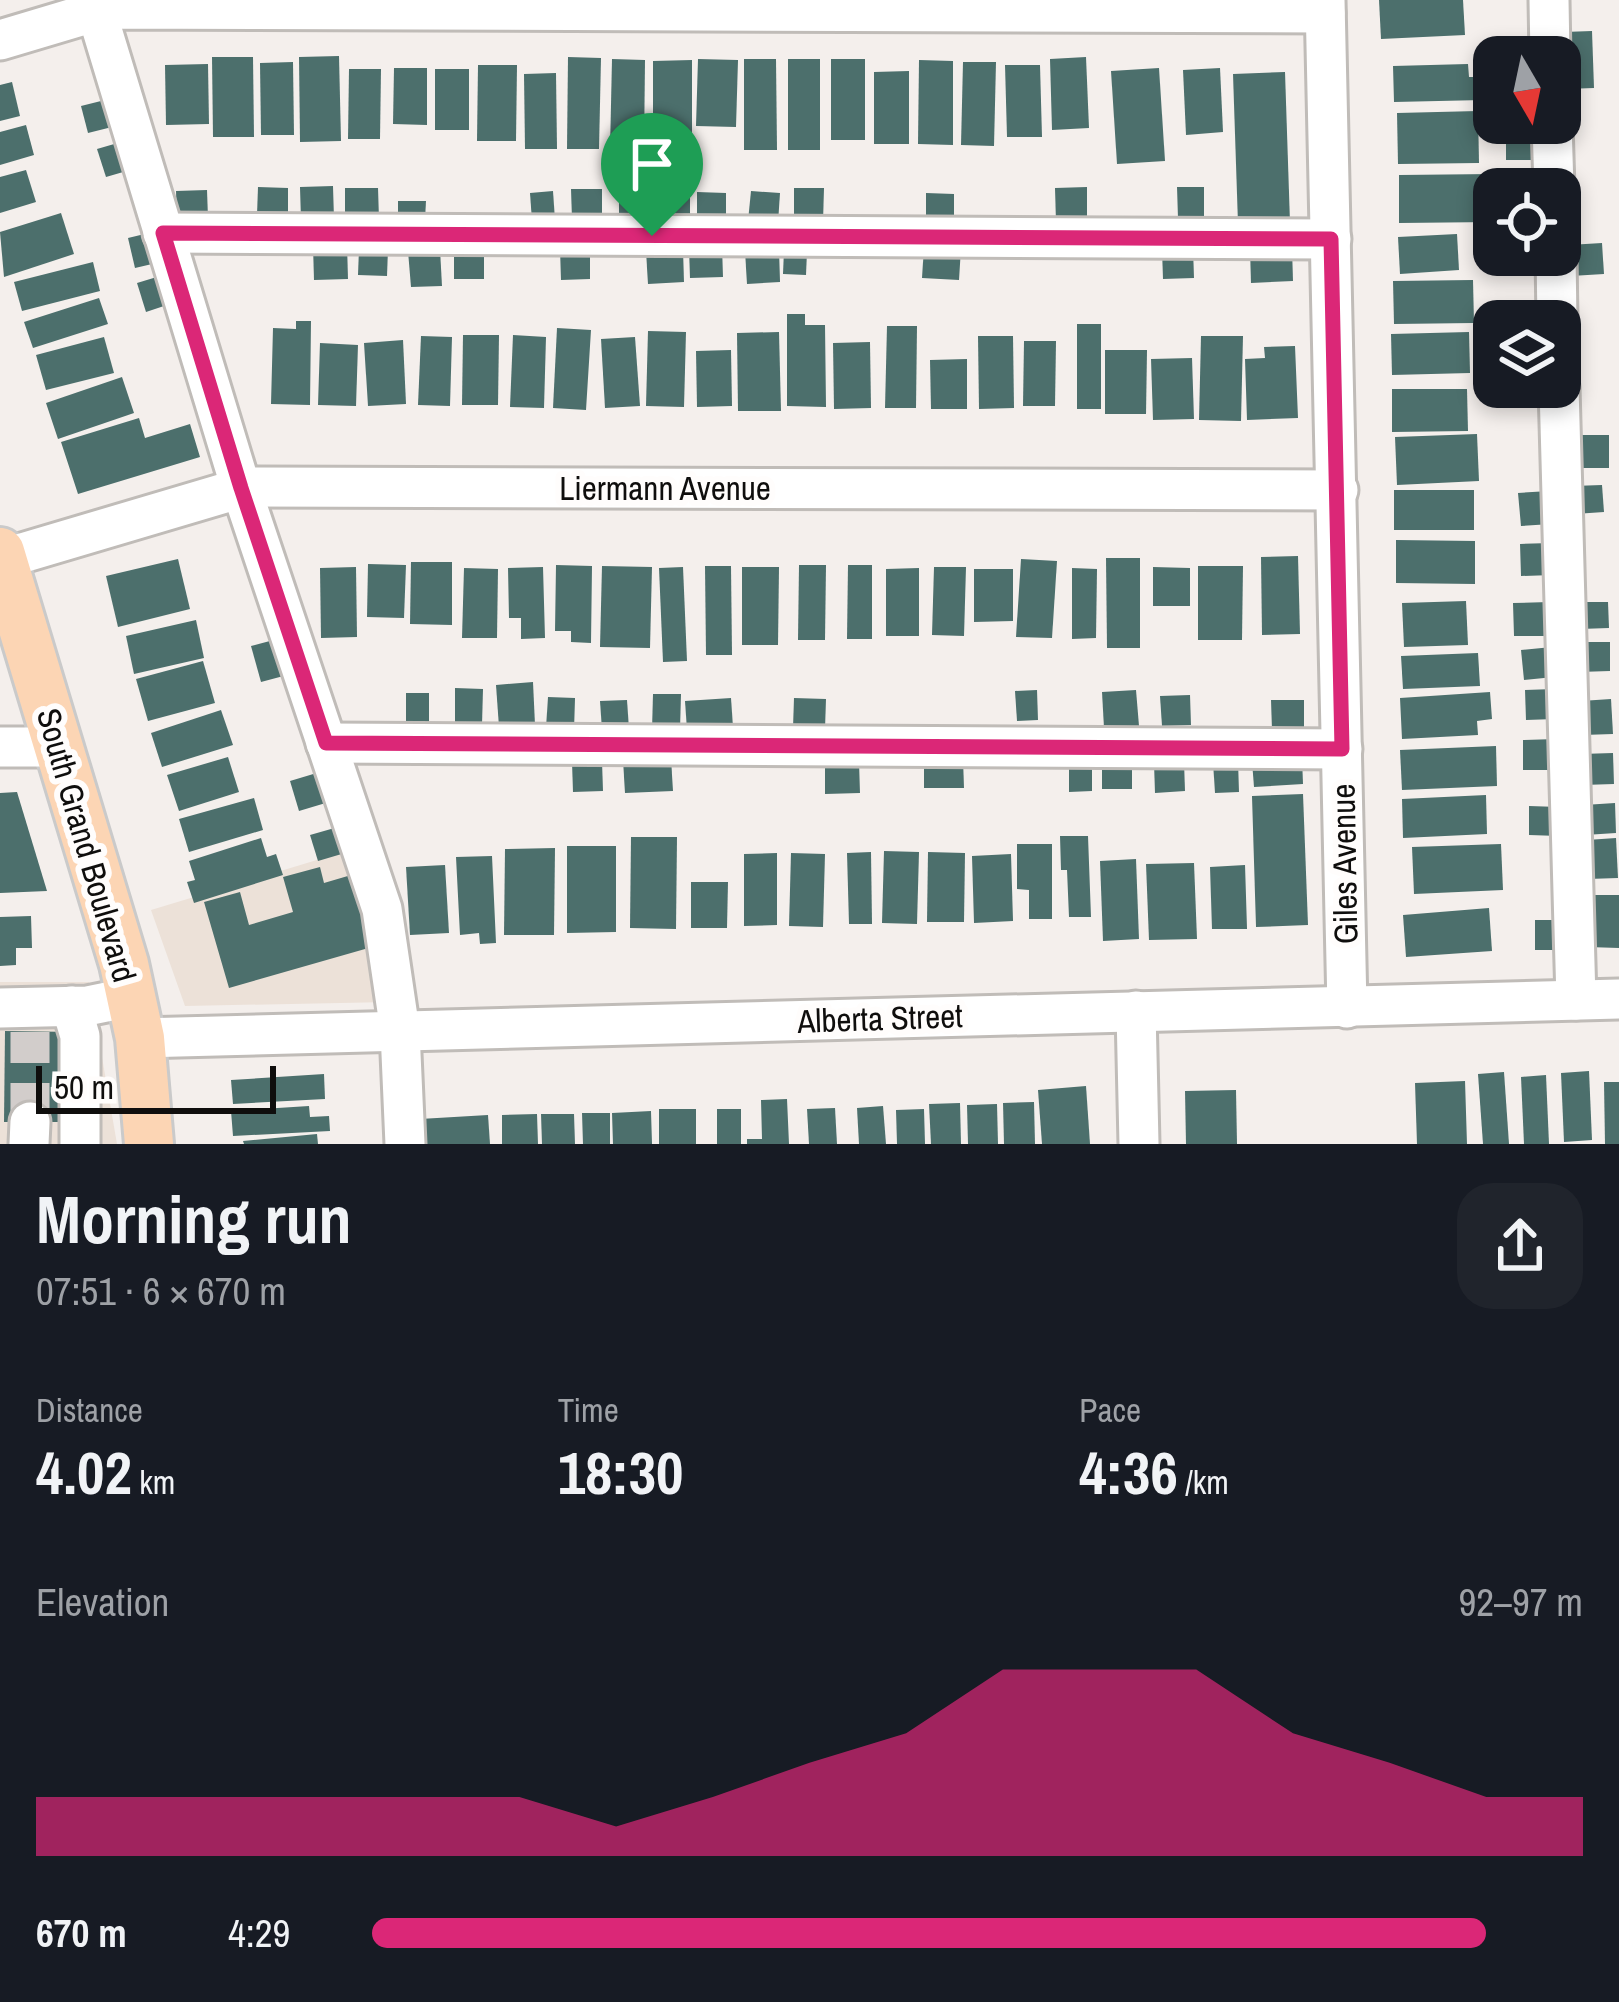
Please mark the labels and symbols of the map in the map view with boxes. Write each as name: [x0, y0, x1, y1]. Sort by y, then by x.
north arrow: [1473, 36, 1581, 144]
pin: [601, 113, 703, 236]
street label: Liermann Avenue: [559, 466, 771, 510]
street label: South Grand Boulevard: [27, 703, 147, 987]
street label: Giles Avenue: [1321, 783, 1367, 945]
street label: Alberta Street: [796, 993, 963, 1043]
scale bar: [36, 1060, 276, 1113]

